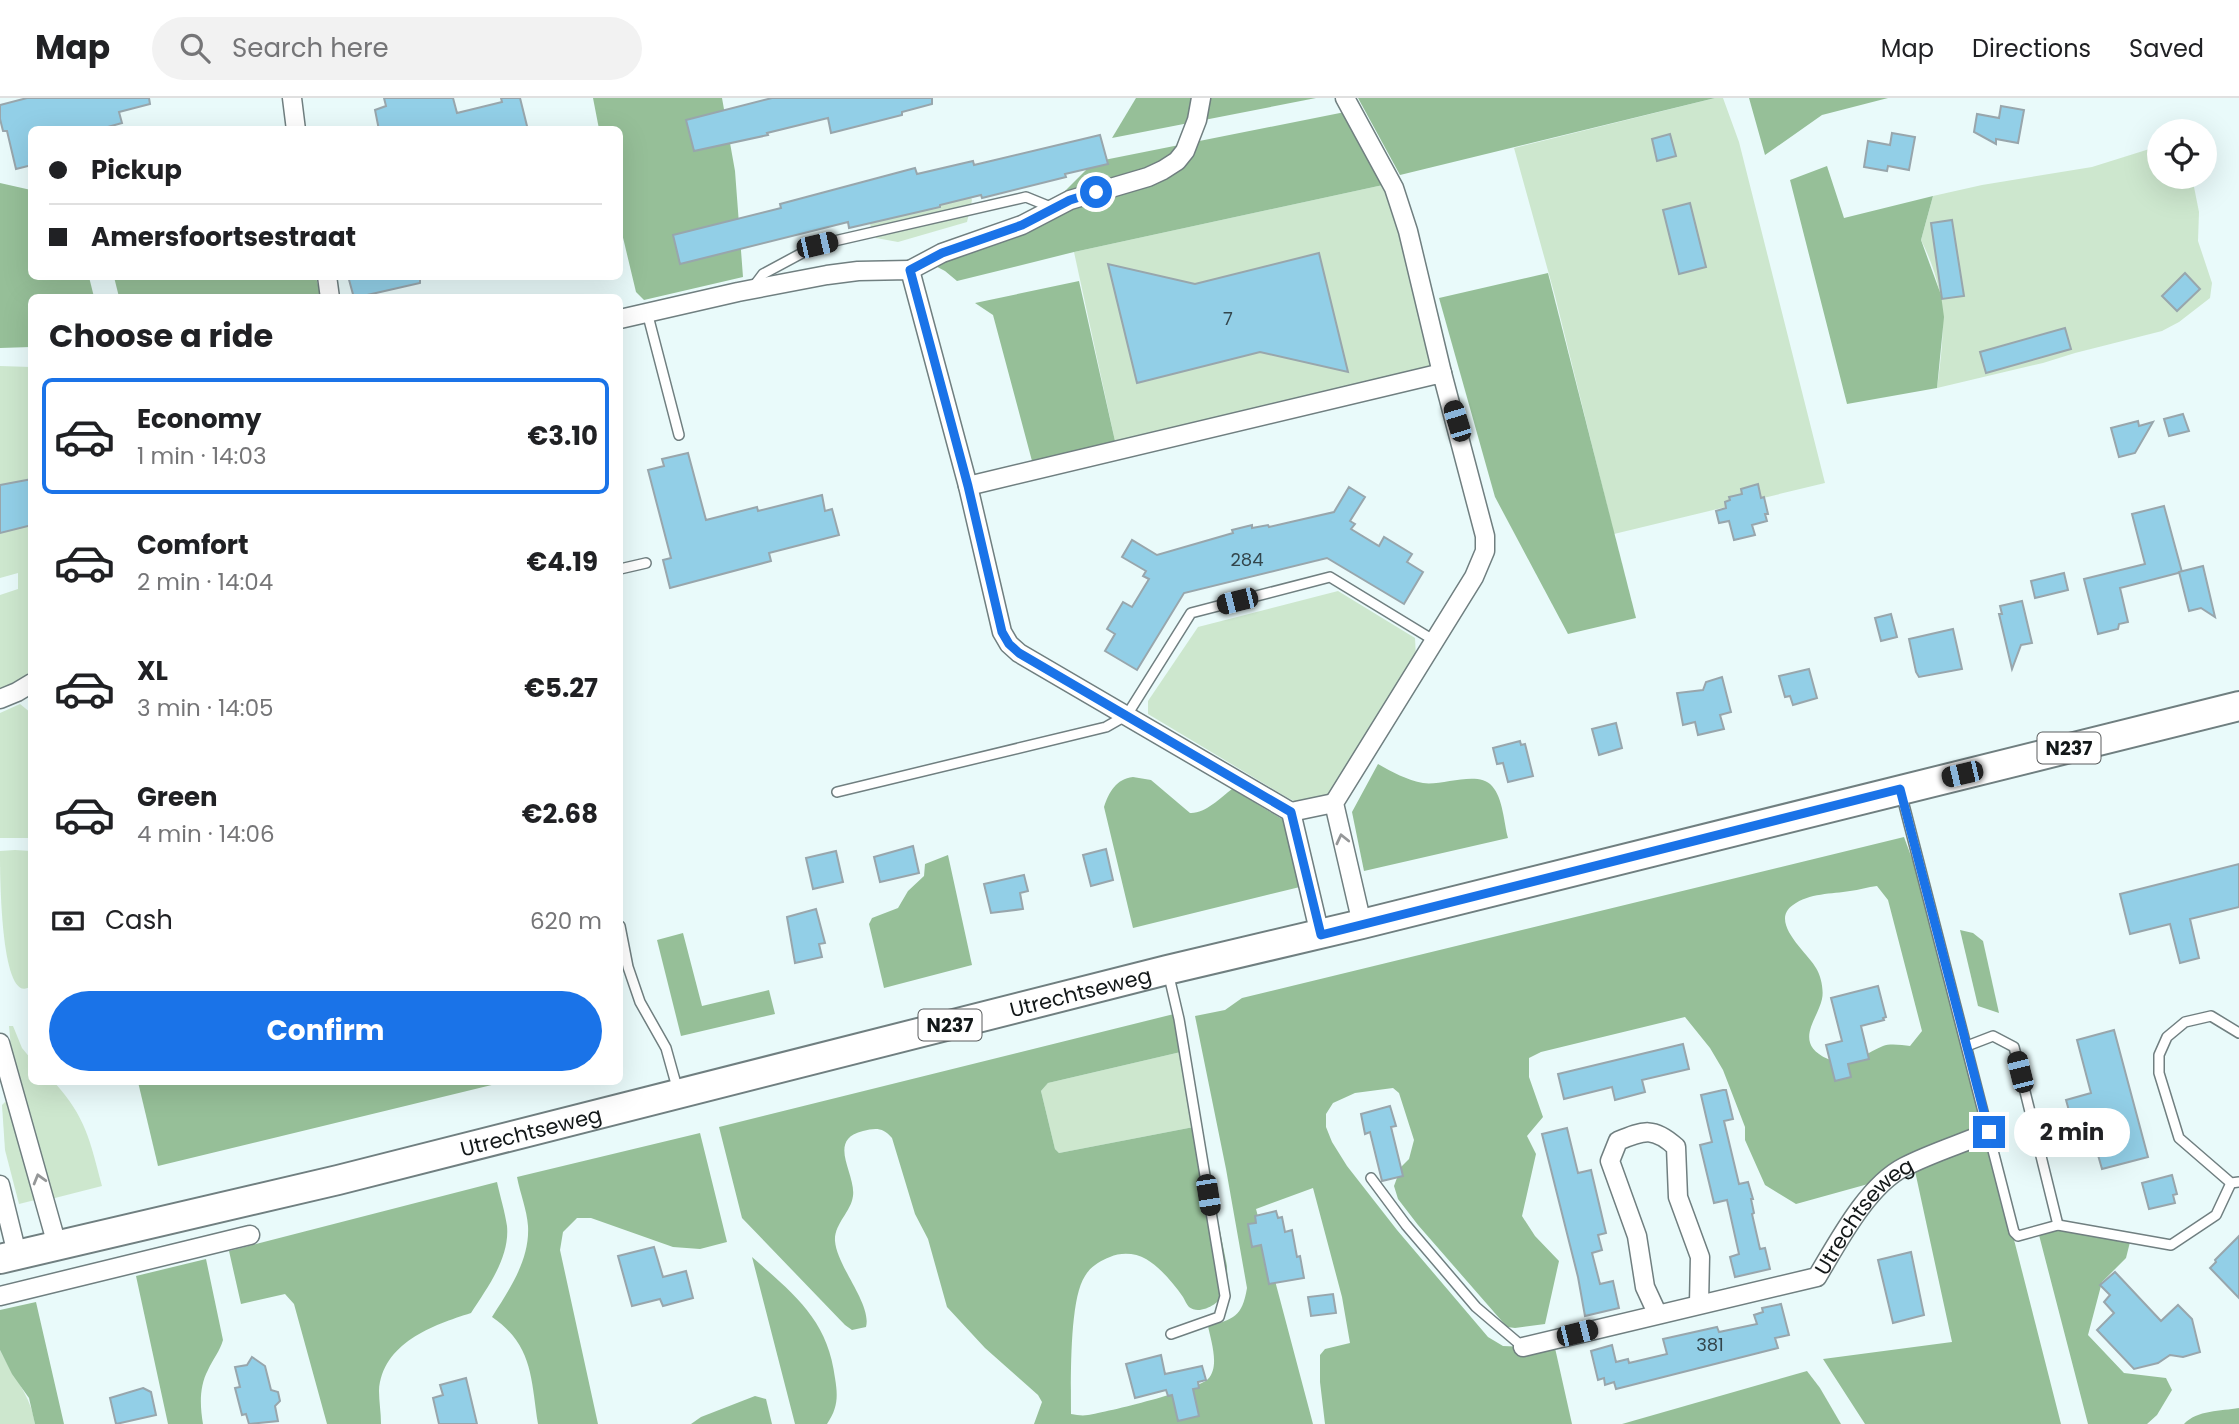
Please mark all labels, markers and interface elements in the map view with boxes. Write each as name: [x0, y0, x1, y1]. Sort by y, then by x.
search box: [152, 17, 642, 80]
text: Map: [35, 24, 110, 71]
icon: search: [176, 29, 214, 67]
text: Search here: [232, 30, 389, 66]
text: Map: [1881, 32, 1934, 65]
text: Directions: [1972, 32, 2091, 65]
text: Saved: [2129, 32, 2204, 65]
map controls: [2147, 119, 2217, 189]
button: locate: [2147, 119, 2217, 189]
text: Pickup: [91, 152, 182, 188]
route start: [1080, 176, 1112, 208]
text: Amersfoortsestraat: [91, 219, 356, 255]
car: [795, 230, 840, 260]
house number: 7: [1223, 306, 1233, 331]
text: Choose a ride: [49, 313, 273, 358]
car: [1441, 398, 1474, 444]
text: Economy: [137, 401, 261, 437]
icon: car: [53, 405, 116, 468]
text: €3.10: [528, 418, 598, 454]
text: 1 min · 14:03: [137, 440, 266, 472]
text: Comfort: [137, 527, 249, 563]
icon: car: [53, 531, 116, 594]
text: €4.19: [527, 544, 598, 580]
house number: 284: [1230, 547, 1264, 572]
text: 2 min · 14:04: [137, 566, 273, 598]
car: [1215, 586, 1260, 616]
text: XL: [137, 653, 168, 689]
icon: car: [53, 657, 116, 720]
text: €5.27: [524, 670, 598, 706]
text: 3 min · 14:05: [137, 692, 274, 724]
road number: N237: [2038, 733, 2100, 764]
car: [1940, 759, 1985, 789]
text: Green: [137, 779, 218, 815]
icon: car: [53, 783, 116, 846]
text: €2.68: [522, 796, 598, 832]
text: 4 min · 14:06: [137, 818, 275, 850]
one-way arrow: [1336, 833, 1351, 845]
icon: cash: [49, 902, 87, 940]
text: Cash: [105, 902, 173, 938]
text: 620 m: [530, 905, 602, 937]
street label: Utrechtseweg: [1007, 960, 1154, 1024]
button: Confirm: [49, 991, 602, 1071]
road number: N237: [918, 1009, 982, 1040]
car: [2005, 1049, 2036, 1095]
street label: Utrechtseweg: [457, 1099, 605, 1163]
callout: 2 min: [2014, 1108, 2129, 1156]
route end: [1973, 1116, 2005, 1148]
text: 2 min: [2040, 1116, 2104, 1148]
street label: Utrechtseweg: [1807, 1150, 1918, 1280]
one-way arrow: [33, 1173, 47, 1185]
car: [1195, 1173, 1222, 1217]
car: [1555, 1318, 1600, 1348]
house number: 381: [1696, 1332, 1724, 1357]

